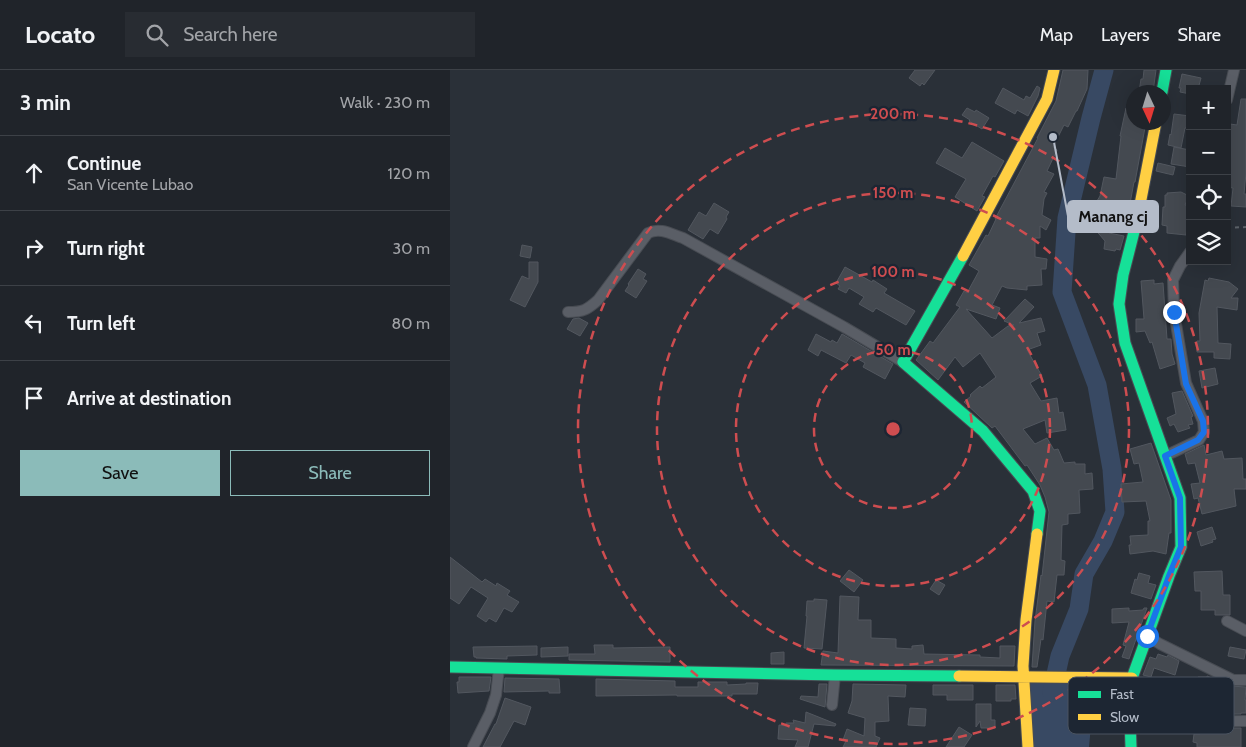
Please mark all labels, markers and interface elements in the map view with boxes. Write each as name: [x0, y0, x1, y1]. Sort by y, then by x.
search box: [125, 12, 475, 57]
text: Locato: [25, 20, 95, 49]
icon: search: [143, 21, 171, 49]
text: Search here: [183, 23, 278, 46]
text: Map: [1040, 24, 1073, 46]
text: Layers: [1101, 24, 1150, 46]
text: Share: [1178, 24, 1221, 46]
north arrow: [1126, 85, 1171, 130]
map controls: [1186, 85, 1231, 265]
button: +: [1186, 85, 1231, 130]
text: 3 min: [20, 90, 71, 115]
text: Walk · 230 m: [340, 93, 430, 112]
text: 200 m: [870, 105, 916, 123]
button: −: [1186, 130, 1231, 175]
text: Continue: [67, 152, 141, 175]
icon: ahead: [20, 159, 48, 187]
text: 120 m: [388, 164, 430, 183]
text: San Vicente Lubao: [67, 175, 193, 194]
button: locate: [1186, 175, 1231, 220]
text: 150 m: [873, 184, 913, 202]
callout: Manang cj: [1068, 201, 1158, 232]
text: Manang cj: [1078, 207, 1148, 226]
button: layers: [1186, 220, 1231, 265]
icon: right: [20, 234, 48, 262]
text: Turn right: [67, 237, 145, 260]
text: 30 m: [393, 239, 430, 258]
text: 100 m: [871, 263, 915, 281]
route end: [1163, 301, 1186, 324]
icon: left: [20, 309, 48, 337]
text: Turn left: [67, 312, 135, 335]
text: 80 m: [392, 314, 430, 333]
text: 50 m: [875, 341, 911, 359]
icon: arrive: [20, 384, 48, 412]
text: Arrive at destination: [67, 387, 231, 410]
centre of rings: [884, 420, 902, 438]
button: Save: [20, 450, 220, 496]
button: Share: [230, 450, 430, 496]
route start: [1136, 625, 1159, 648]
legend: [1068, 677, 1234, 734]
text: Fast: [1110, 685, 1134, 703]
text: Slow: [1110, 708, 1139, 726]

